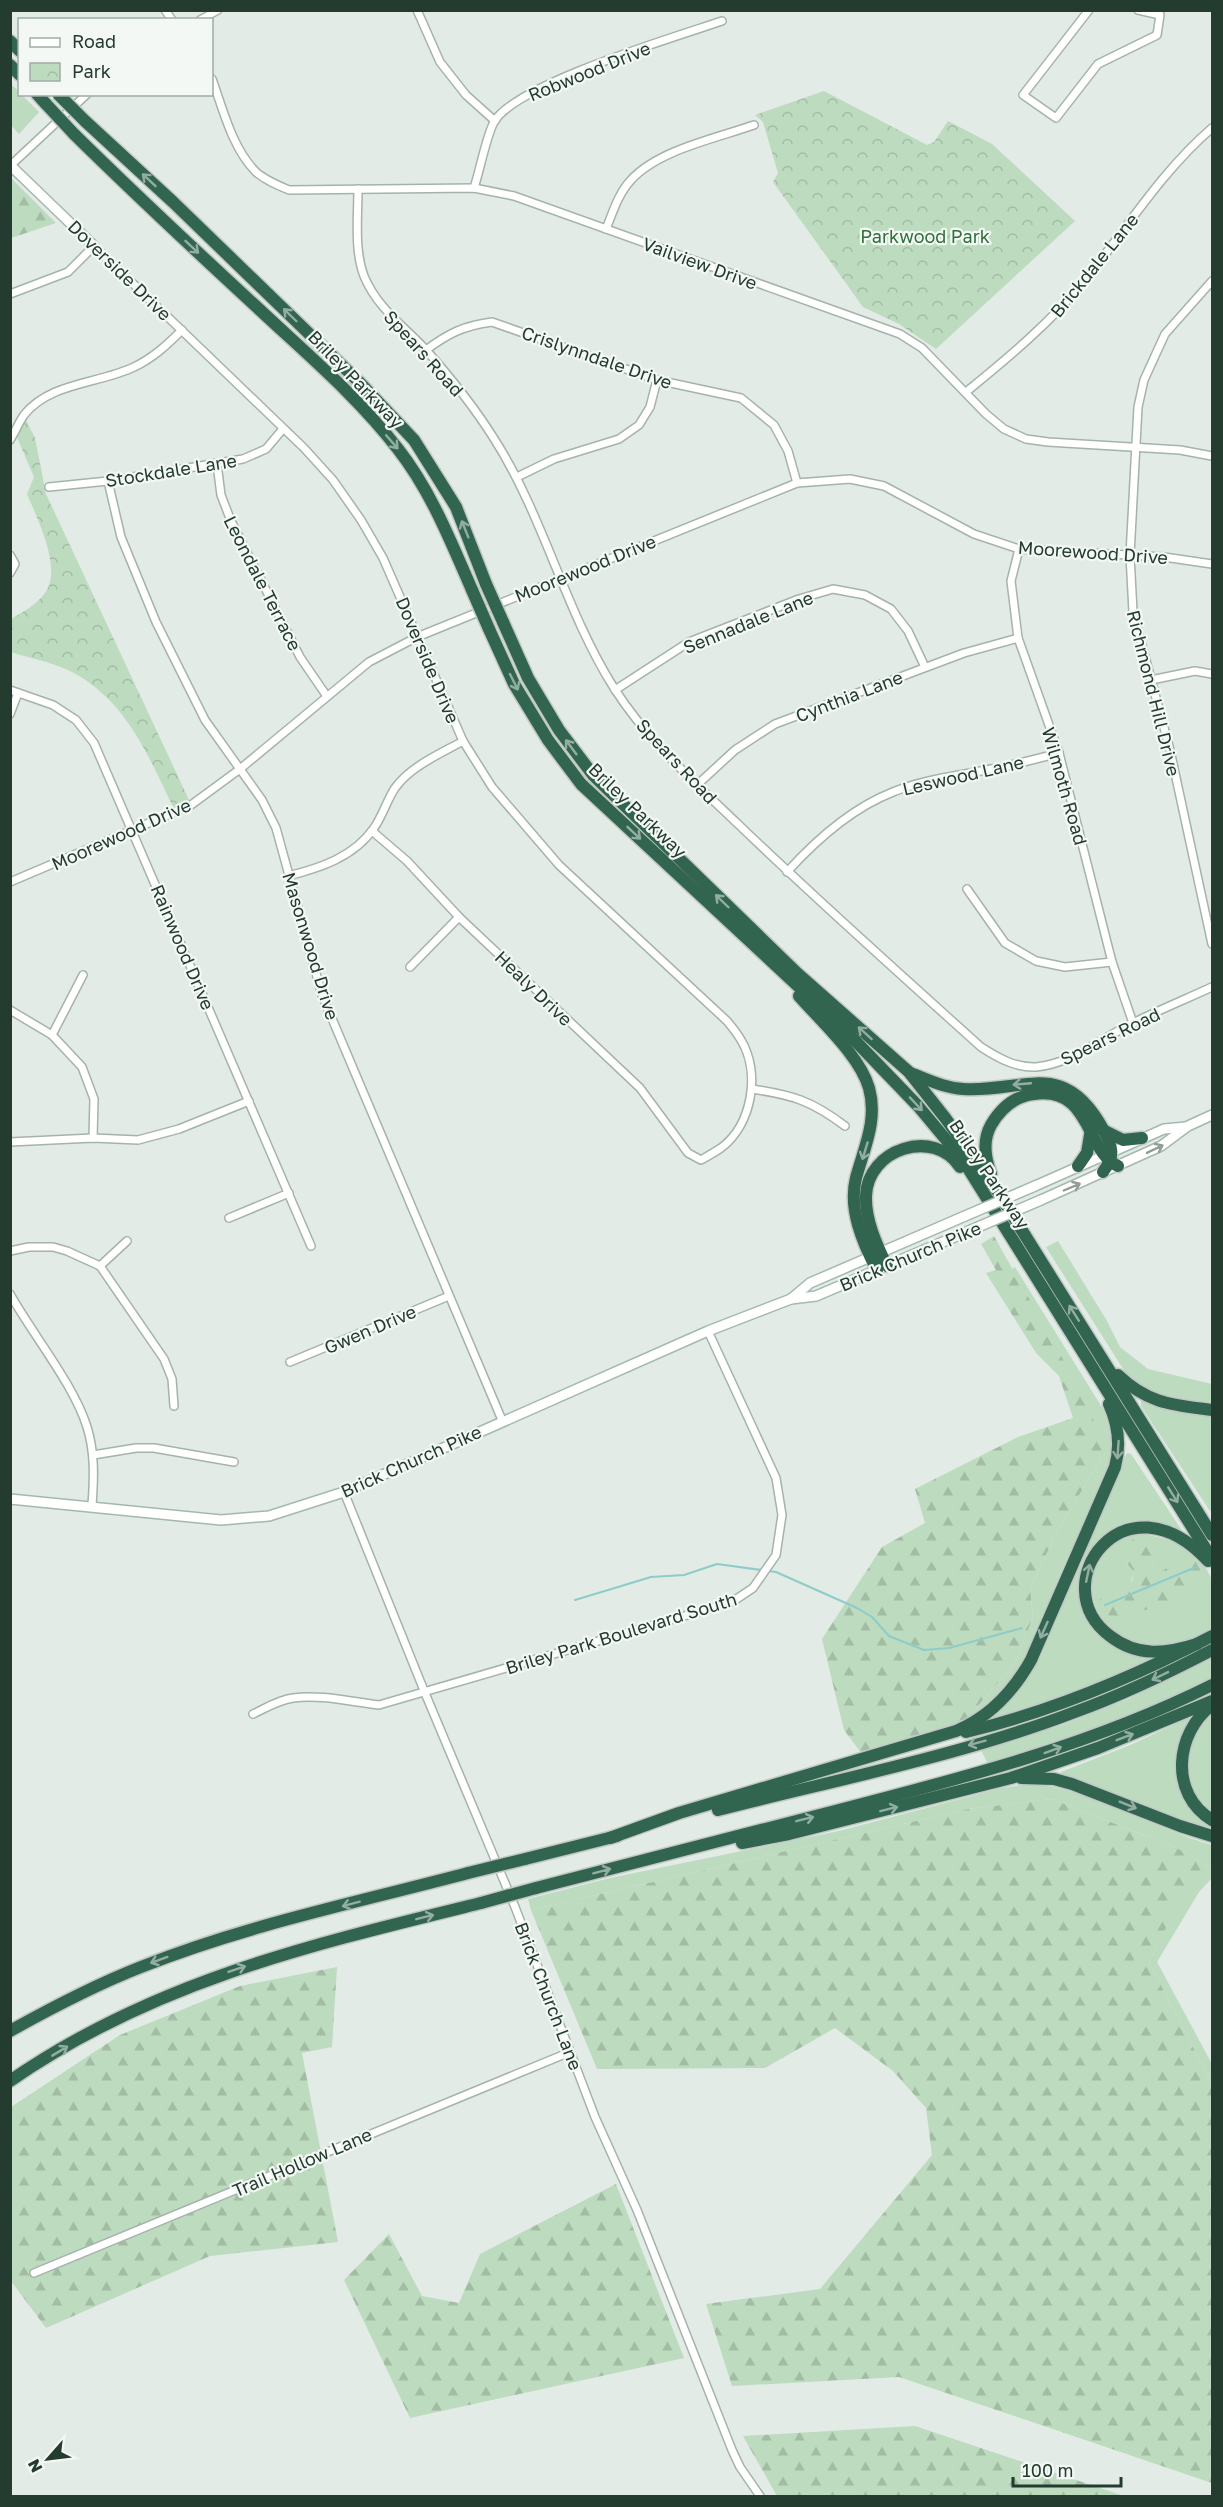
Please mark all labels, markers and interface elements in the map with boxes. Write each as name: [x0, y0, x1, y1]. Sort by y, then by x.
legend: [18, 18, 213, 96]
text: Road: [72, 30, 116, 52]
street label: Robwood Drive: [525, 36, 653, 106]
text: Park: [72, 60, 111, 82]
one-way arrow: [142, 173, 157, 187]
street label: Brickdale Lane: [1045, 209, 1143, 321]
street label: Doverside Drive: [64, 215, 176, 325]
park label: Parkwood Park: [860, 225, 990, 247]
street label: Vailview Drive: [640, 232, 760, 294]
one-way arrow: [185, 240, 200, 254]
street label: Spears Road: [380, 305, 468, 401]
one-way arrow: [282, 308, 297, 323]
street label: Crislynndale Drive: [519, 321, 675, 393]
street label: Briley Parkway: [304, 326, 408, 432]
one-way arrow: [385, 434, 399, 449]
street label: Stockdale Lane: [104, 449, 238, 491]
street label: Leondale Terrace: [220, 512, 306, 654]
one-way arrow: [459, 520, 470, 539]
street label: Moorewood Drive: [511, 530, 659, 606]
street label: Moorewood Drive: [1017, 536, 1169, 568]
street label: Sennadale Lane: [680, 586, 816, 658]
street label: Doverside Drive: [391, 593, 465, 727]
street label: Richmond Hill Drive: [1123, 608, 1185, 778]
street label: Cynthia Lane: [792, 665, 906, 727]
one-way arrow: [508, 672, 520, 690]
street label: Spears Road: [632, 714, 722, 808]
street label: Wilmoth Road: [1038, 725, 1092, 847]
one-way arrow: [565, 739, 577, 755]
street label: Leswood Lane: [900, 750, 1026, 800]
street label: Briley Parkway: [585, 758, 691, 862]
street label: Moorewood Drive: [48, 793, 194, 875]
one-way arrow: [626, 826, 641, 840]
street label: Masonwood Drive: [278, 870, 344, 1022]
street label: Rainwood Drive: [147, 881, 219, 1013]
one-way arrow: [715, 893, 730, 908]
street label: Healy Drive: [491, 946, 577, 1030]
street label: Spears Road: [1056, 1002, 1164, 1070]
one-way arrow: [857, 1027, 873, 1040]
one-way arrow: [1013, 1078, 1033, 1089]
one-way arrow: [909, 1097, 923, 1112]
street label: Briley Parkway: [945, 1115, 1035, 1233]
one-way arrow: [859, 1141, 870, 1160]
one-way arrow: [1145, 1142, 1163, 1154]
one-way arrow: [1062, 1180, 1080, 1192]
street label: Brick Church Pike: [836, 1216, 984, 1296]
street label: Gwen Drive: [321, 1300, 419, 1358]
one-way arrow: [1068, 1305, 1080, 1322]
street label: Brick Church Pike: [337, 1420, 485, 1502]
one-way arrow: [1112, 1440, 1123, 1460]
one-way arrow: [1168, 1486, 1180, 1503]
one-way arrow: [1083, 1564, 1094, 1583]
street label: Briley Park Boulevard South: [503, 1587, 739, 1679]
one-way arrow: [1038, 1621, 1050, 1639]
one-way arrow: [1152, 1671, 1170, 1683]
one-way arrow: [1115, 1731, 1134, 1742]
one-way arrow: [968, 1738, 987, 1749]
one-way arrow: [1044, 1744, 1062, 1755]
one-way arrow: [1118, 1800, 1136, 1811]
one-way arrow: [879, 1803, 898, 1814]
one-way arrow: [795, 1813, 814, 1824]
one-way arrow: [593, 1865, 612, 1877]
one-way arrow: [342, 1898, 361, 1910]
one-way arrow: [415, 1910, 434, 1922]
street label: Brick Church Lane: [511, 1919, 587, 2073]
one-way arrow: [150, 1956, 169, 1967]
one-way arrow: [227, 1962, 246, 1973]
one-way arrow: [51, 2044, 68, 2056]
street label: Trail Hollow Lane: [229, 2123, 375, 2201]
north arrow: [18, 2429, 78, 2489]
scale bar: [1013, 2450, 1121, 2488]
text: N: [23, 2456, 46, 2476]
text: 100 m: [1022, 2459, 1073, 2481]

